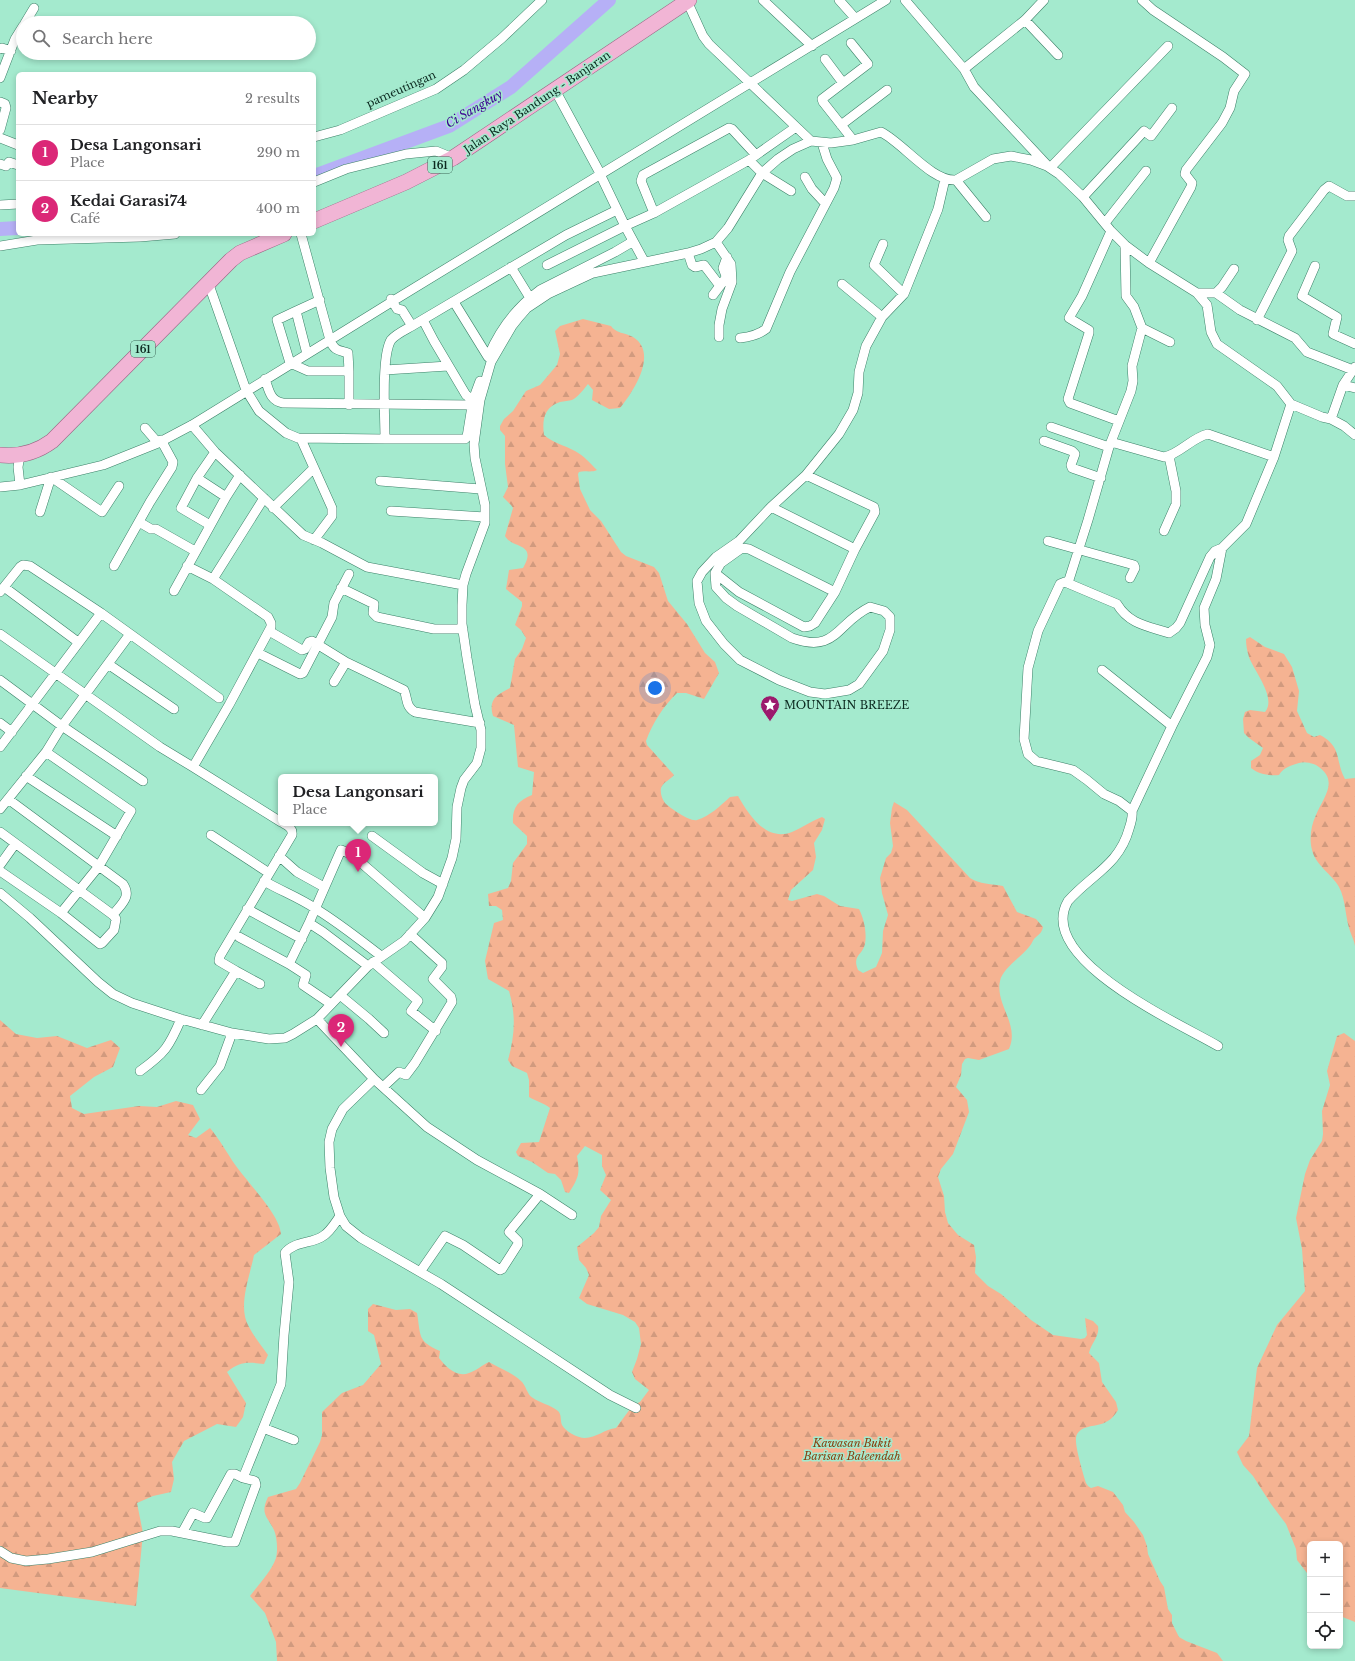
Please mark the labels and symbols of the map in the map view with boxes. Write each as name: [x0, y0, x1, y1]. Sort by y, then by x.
street label: Jalan Raya Bandung - Banjaran: [459, 47, 613, 158]
street label: pameutingan: [364, 67, 438, 111]
water label: Ci Sangkuy: [443, 86, 506, 131]
road number: 161: [428, 157, 452, 173]
road number: 161: [131, 341, 155, 357]
your location: [645, 678, 665, 698]
place icon: MOUNTAIN BREEZE: [759, 694, 781, 722]
place label: MOUNTAIN BREEZE: [784, 698, 909, 712]
pin: 1: [345, 839, 371, 872]
pin: 2: [328, 1014, 354, 1047]
park label: Kawasan Bukit Barisan Baleendah: [802, 1436, 901, 1463]

